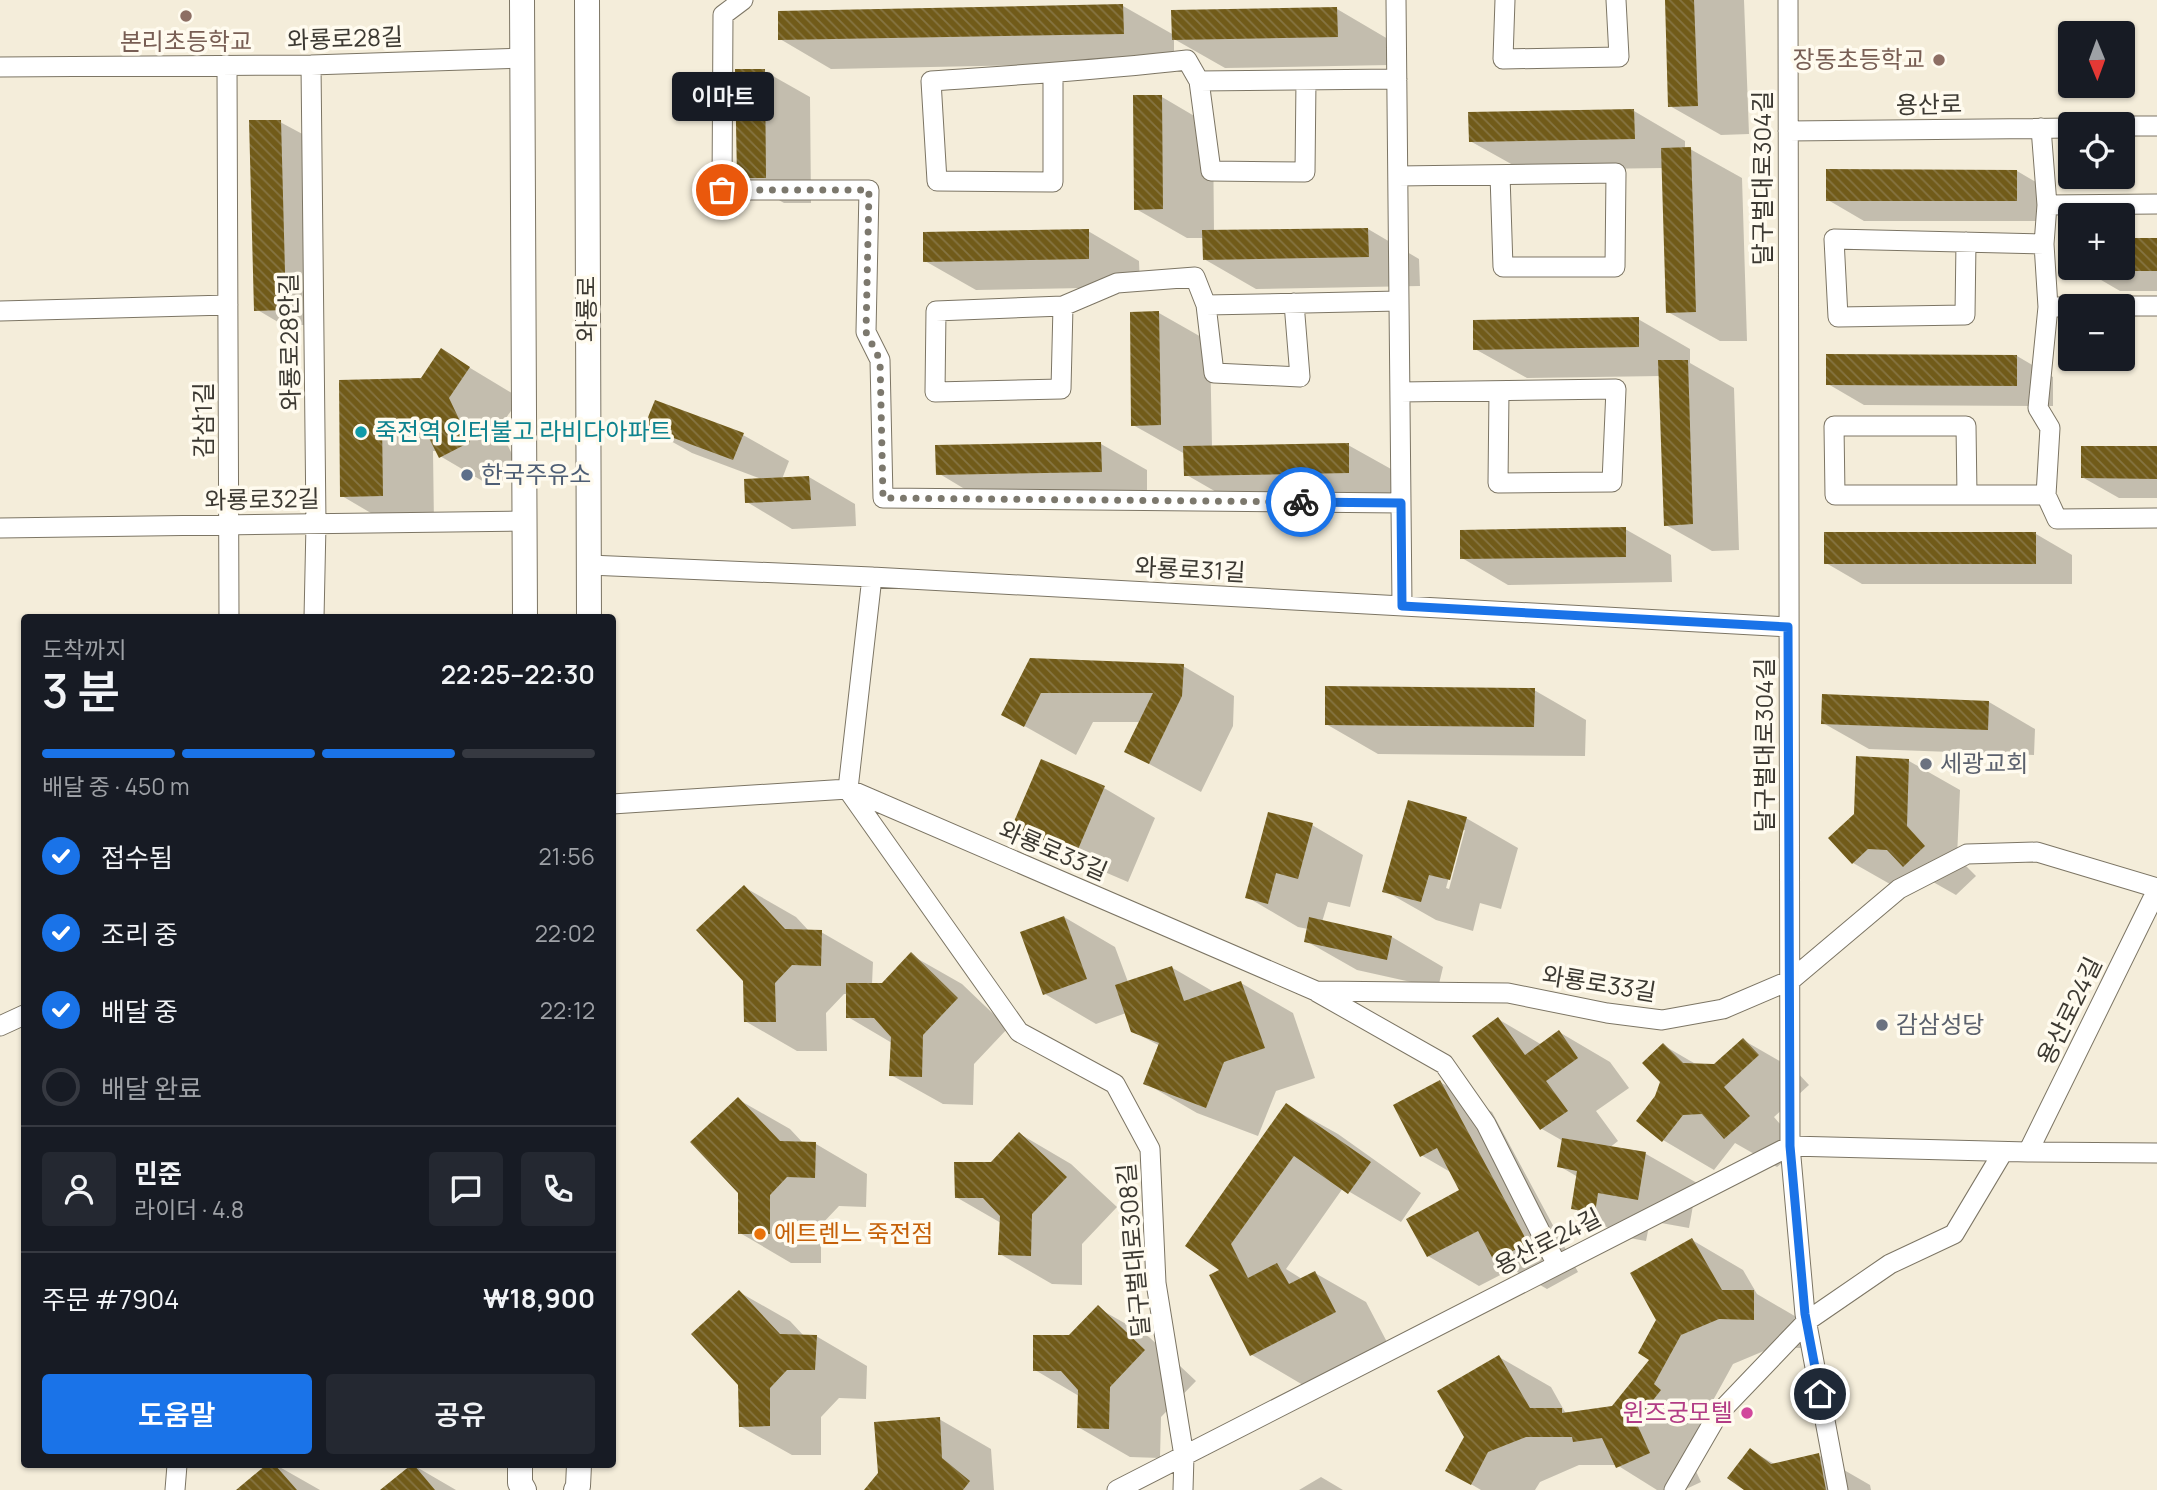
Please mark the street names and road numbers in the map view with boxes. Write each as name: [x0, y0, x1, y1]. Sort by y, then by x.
street label: 와룡로28길: [286, 19, 403, 56]
street label: 용산로: [1896, 86, 1962, 121]
street label: 달구벌대로304길: [1745, 91, 1778, 265]
street label: 와룡로28안길: [271, 273, 306, 411]
street label: 와룡로: [569, 276, 602, 342]
street label: 감삼1길: [186, 382, 219, 458]
street label: 와룡로32길: [204, 481, 320, 516]
street label: 와룡로31길: [1134, 549, 1246, 588]
street label: 달구벌대로304길: [1747, 658, 1780, 832]
street label: 와룡로33길: [994, 812, 1113, 887]
street label: 용산로24길: [2028, 951, 2109, 1070]
street label: 와룡로33길: [1540, 957, 1659, 1008]
street label: 달구벌대로308길: [1108, 1162, 1157, 1338]
street label: 용산로24길: [1488, 1200, 1606, 1282]

